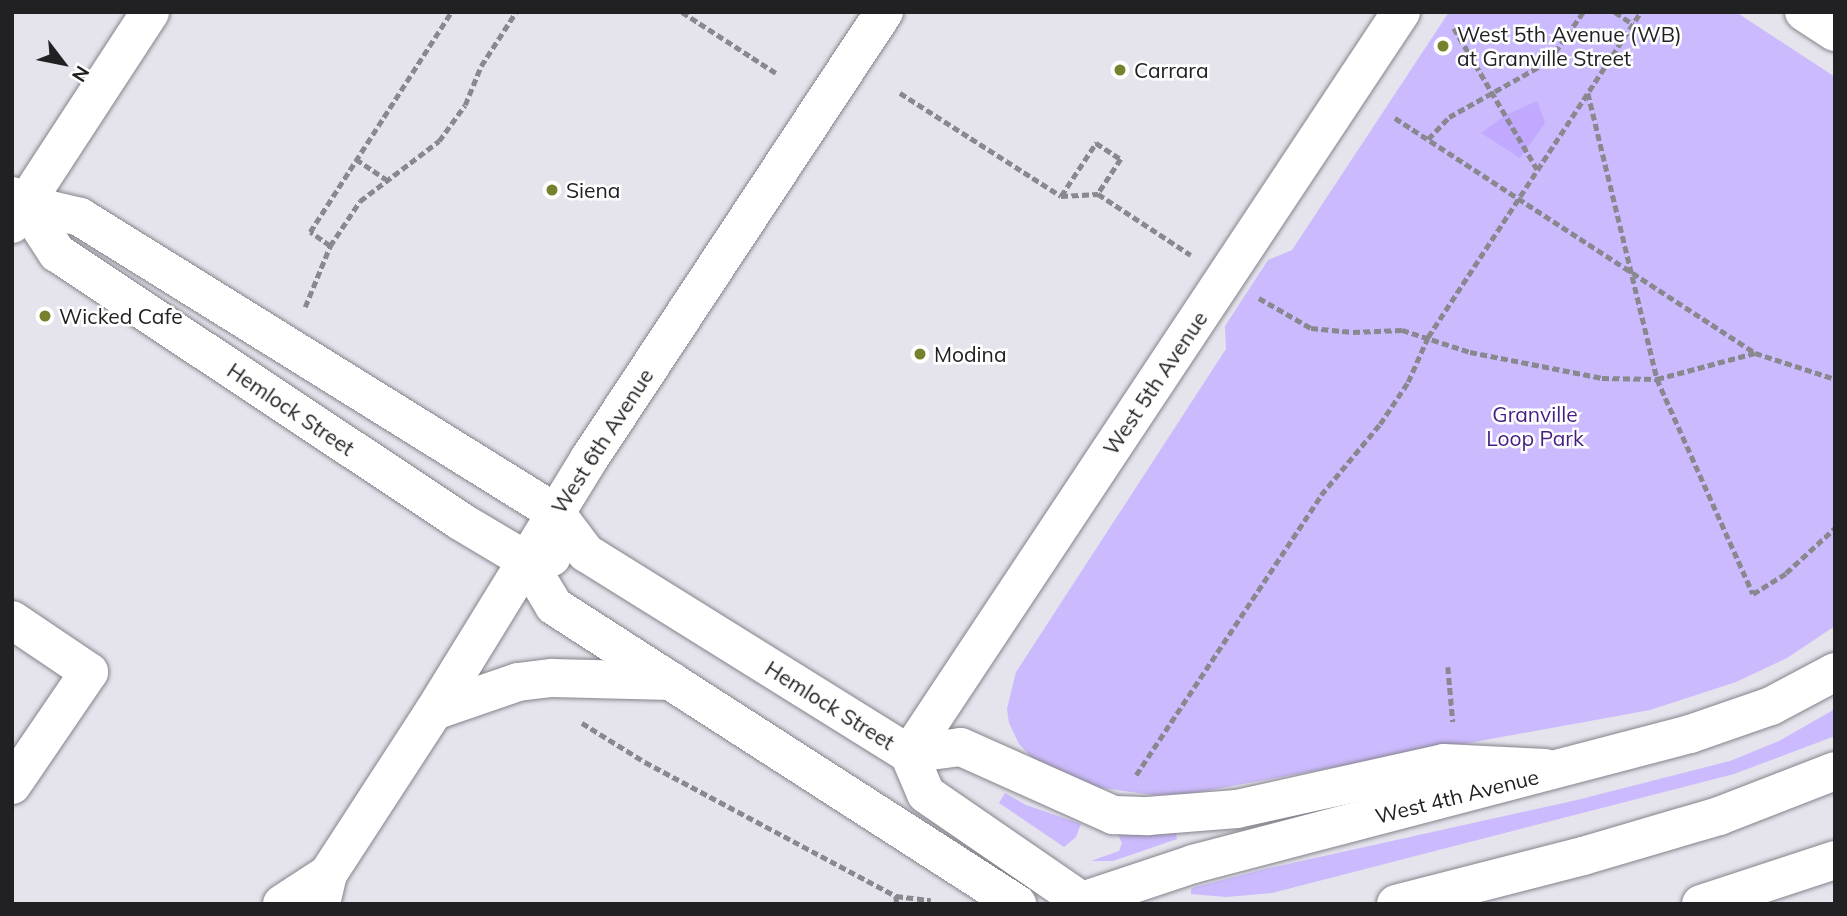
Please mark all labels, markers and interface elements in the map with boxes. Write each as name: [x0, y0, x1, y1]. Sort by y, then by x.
place label: West 5th Avenue (WB) at Granville Street: [1457, 21, 1682, 71]
north arrow: [28, 28, 98, 98]
marker: West 5th Avenue (WB) at Granville Street: [1435, 38, 1451, 54]
place label: Carrara: [1134, 57, 1208, 83]
text: N: [67, 62, 95, 87]
marker: Carrara: [1112, 62, 1128, 78]
place label: Siena: [566, 177, 620, 203]
marker: Siena: [544, 182, 560, 198]
place label: Wicked Cafe: [59, 303, 183, 329]
street label: West 5th Avenue: [1098, 306, 1212, 460]
marker: Wicked Cafe: [37, 308, 53, 324]
place label: Modina: [934, 341, 1007, 367]
marker: Modina: [912, 346, 928, 362]
street label: Hemlock Street: [223, 357, 359, 461]
street label: West 6th Avenue: [546, 364, 658, 518]
park label: Granville Loop Park: [1486, 401, 1584, 451]
street label: Hemlock Street: [761, 655, 899, 755]
street label: West 4th Avenue: [1373, 764, 1541, 828]

